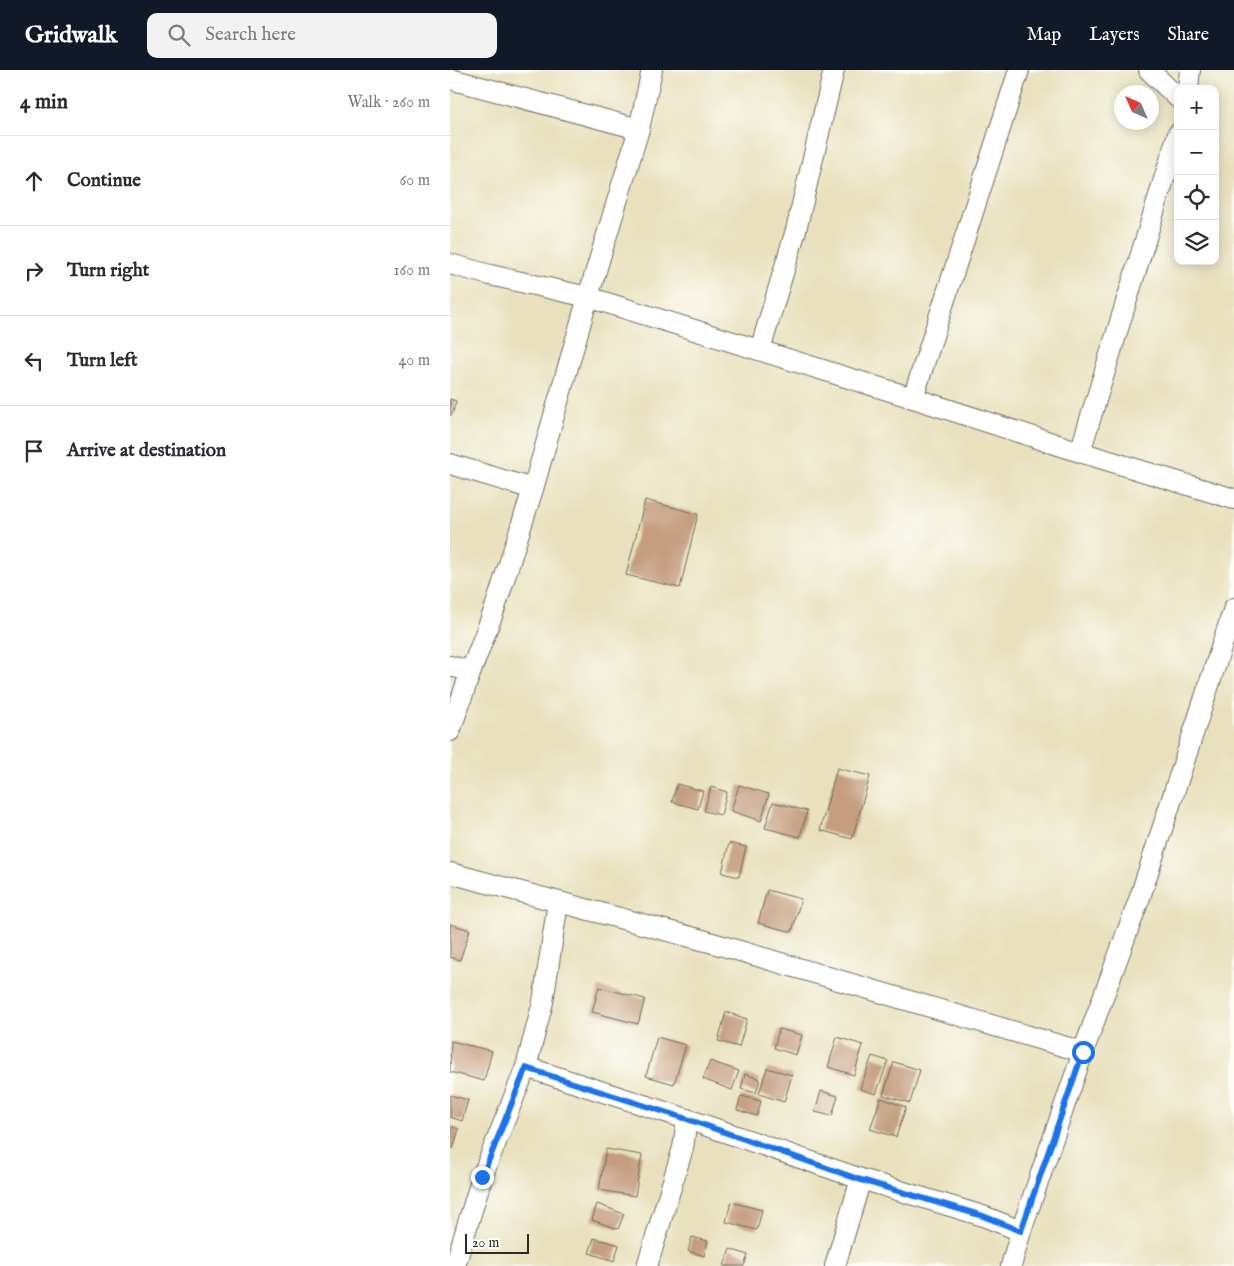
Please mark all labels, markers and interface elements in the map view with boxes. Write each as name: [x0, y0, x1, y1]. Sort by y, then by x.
search box: [147, 13, 497, 58]
text: Gridwalk: [25, 20, 117, 51]
icon: search: [165, 21, 193, 49]
text: Search here: [205, 23, 296, 47]
text: Map: [1027, 24, 1061, 47]
text: Layers: [1089, 24, 1140, 47]
text: Share: [1168, 24, 1209, 47]
north arrow: [1114, 85, 1159, 130]
map controls: [1174, 85, 1219, 265]
button: +: [1174, 85, 1219, 130]
text: 4 min: [20, 89, 68, 116]
text: Walk · 260 m: [347, 93, 430, 113]
button: −: [1174, 130, 1219, 175]
icon: ahead: [20, 167, 48, 195]
text: Continue: [67, 169, 141, 193]
text: 60 m: [400, 171, 430, 191]
button: locate: [1174, 175, 1219, 220]
button: layers: [1174, 220, 1219, 265]
icon: right: [20, 257, 48, 285]
text: Turn right: [67, 259, 149, 283]
text: 160 m: [394, 261, 430, 281]
icon: left: [20, 347, 48, 375]
text: Turn left: [67, 349, 138, 373]
text: 40 m: [398, 351, 430, 371]
icon: arrive: [20, 437, 48, 465]
text: Arrive at destination: [67, 439, 226, 463]
route start: [1072, 1041, 1095, 1064]
route end: [471, 1166, 494, 1189]
scale bar: [465, 1231, 529, 1254]
text: 20 m: [472, 1234, 499, 1252]

